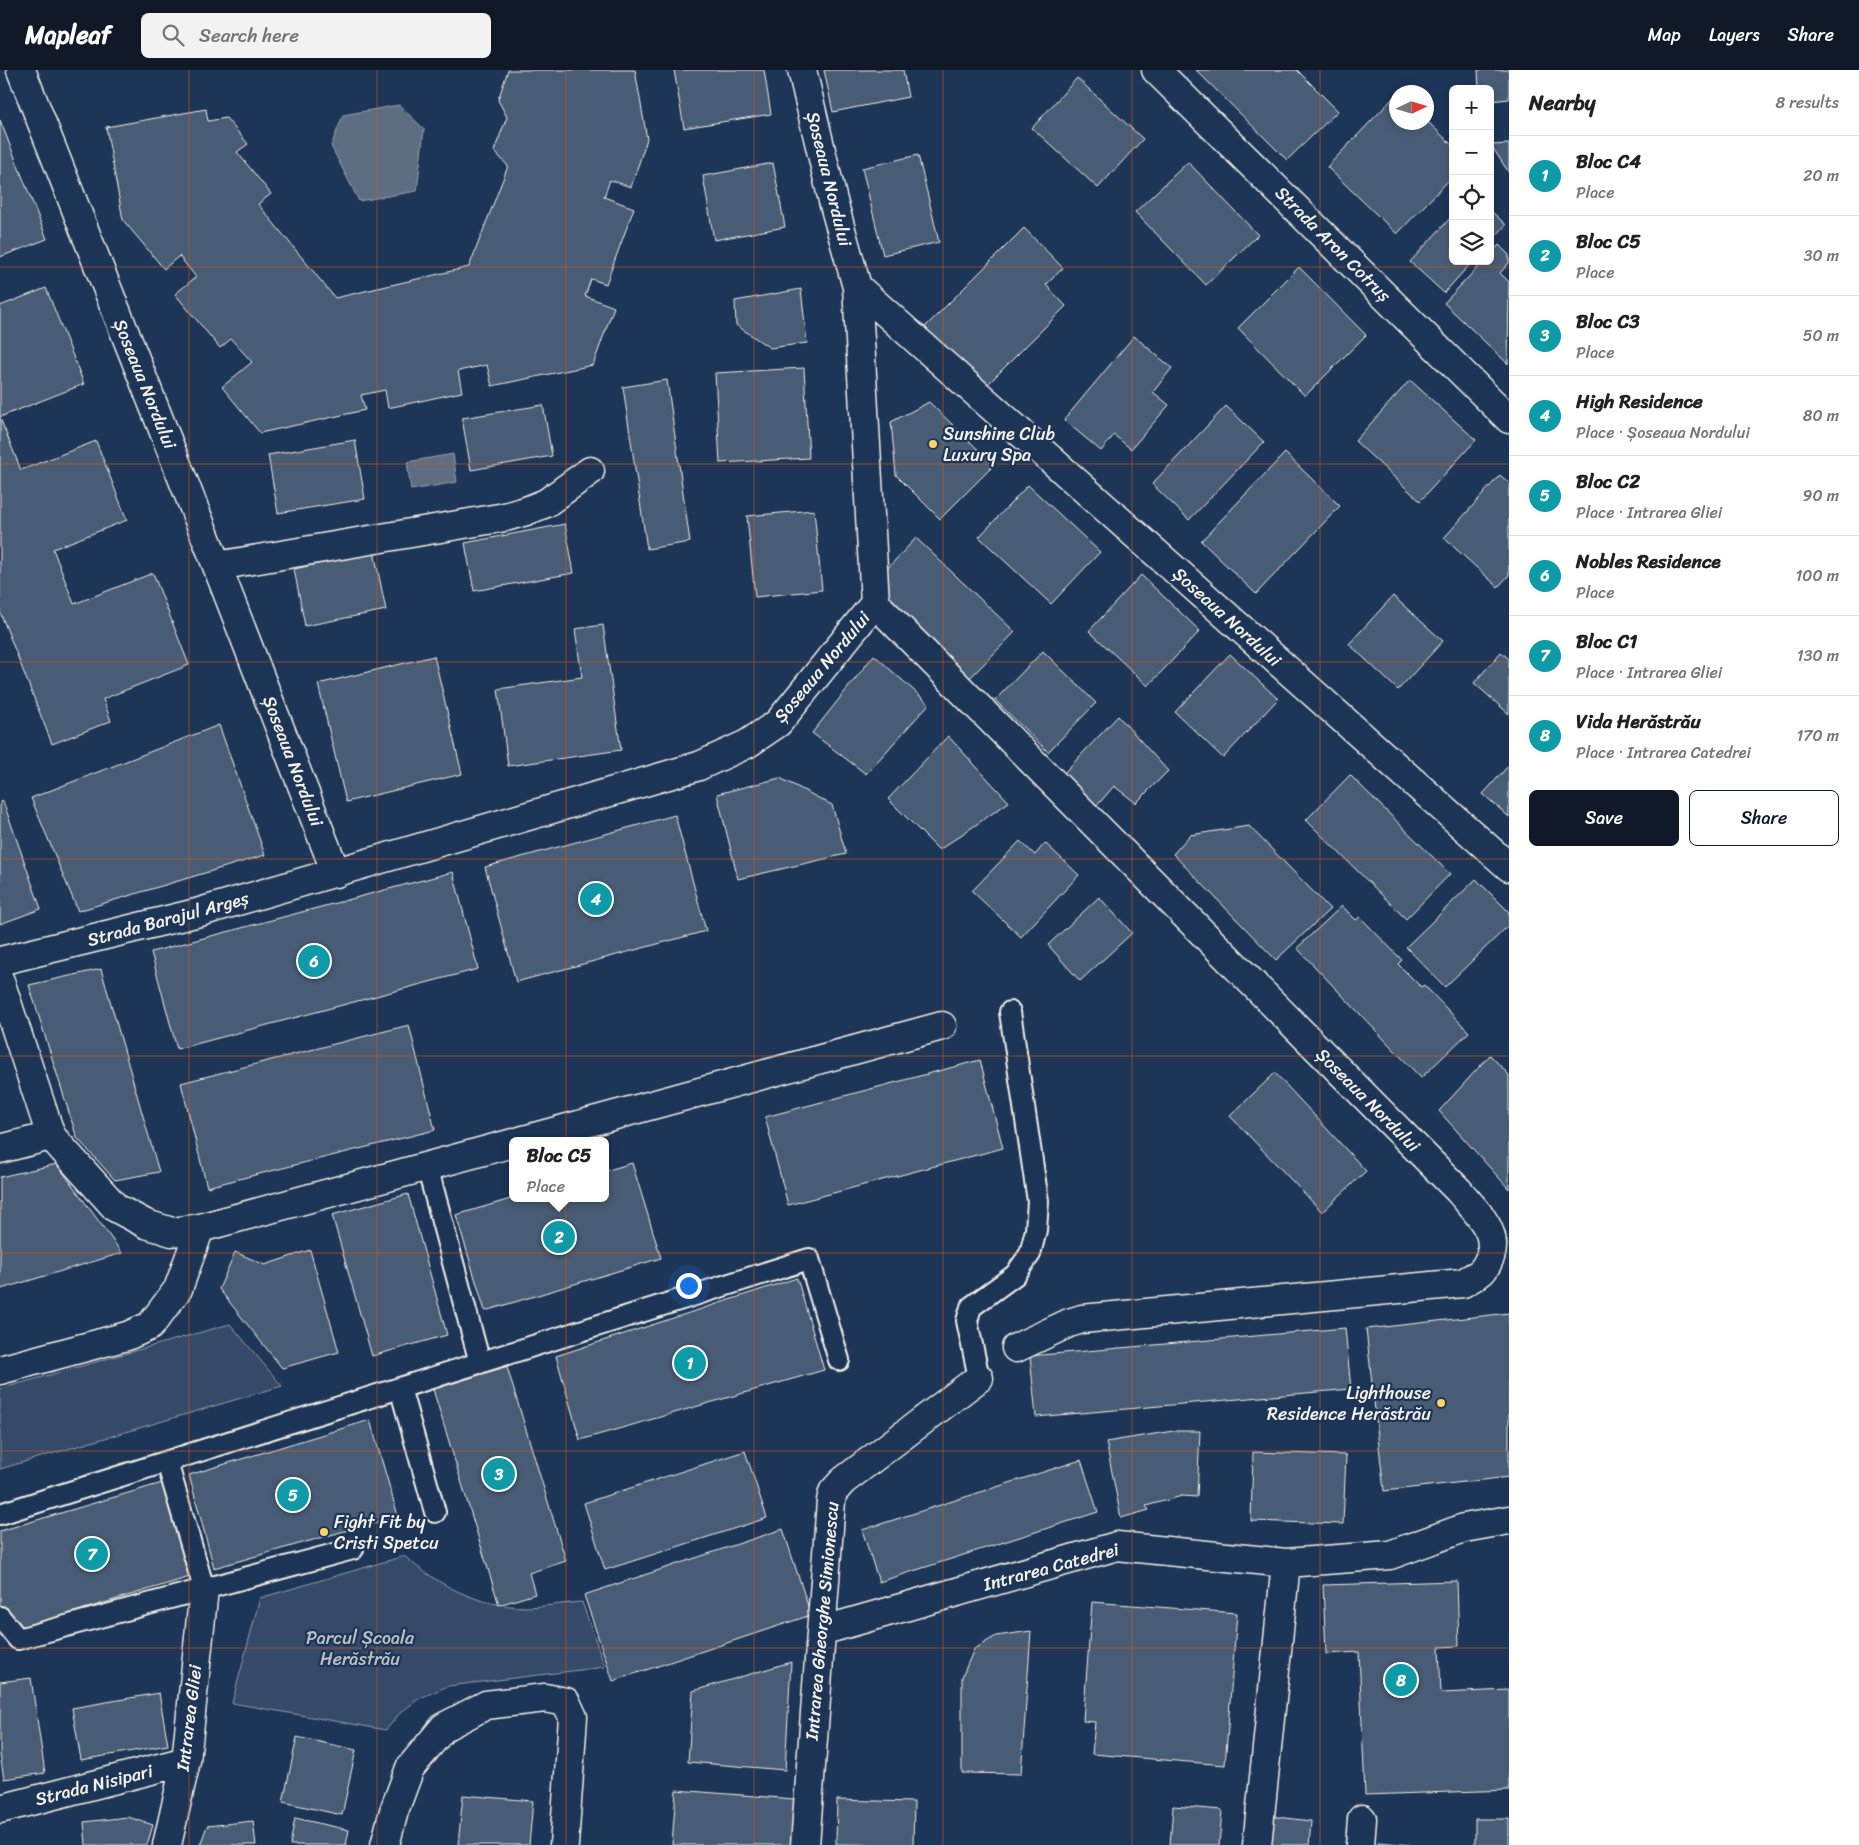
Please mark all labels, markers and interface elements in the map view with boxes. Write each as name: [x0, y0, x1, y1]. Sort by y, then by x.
search box: [141, 13, 491, 58]
text: Mapleaf: [25, 14, 111, 56]
text: Search here: [199, 19, 299, 52]
text: Map: [1648, 19, 1681, 51]
text: Layers: [1709, 19, 1760, 51]
text: Share: [1788, 19, 1834, 51]
icon: search: [159, 21, 187, 49]
text: Nearby: [1529, 84, 1595, 122]
north arrow: [1389, 85, 1434, 130]
map controls: [1449, 85, 1494, 265]
button: +: [1449, 85, 1494, 130]
text: 8 results: [1776, 88, 1839, 117]
street label: Șoseaua Nordului: [797, 108, 861, 251]
button: −: [1449, 130, 1494, 175]
text: Bloc C4: [1576, 145, 1641, 178]
text: 1: [1542, 161, 1548, 190]
text: 20 m: [1803, 161, 1839, 190]
button: locate: [1449, 175, 1494, 220]
street label: Strada Aron Cotruș: [1267, 178, 1399, 310]
text: Place: [1576, 178, 1615, 207]
button: layers: [1449, 220, 1494, 265]
text: Bloc C5: [1576, 225, 1641, 258]
text: 2: [1540, 241, 1550, 270]
text: 30 m: [1804, 241, 1839, 270]
text: Place: [1576, 258, 1615, 287]
text: Bloc C3: [1576, 305, 1640, 338]
street label: Șoseaua Nordului: [104, 314, 186, 455]
text: 3: [1541, 321, 1549, 350]
text: 50 m: [1803, 321, 1839, 350]
text: Place: [1576, 338, 1615, 367]
text: High Residence: [1576, 385, 1703, 418]
text: 4: [1540, 401, 1550, 430]
text: 80 m: [1803, 401, 1839, 430]
place label: Sunshine Club Luxury Spa: [943, 418, 1055, 471]
text: Place · Șoseaua Nordului: [1576, 418, 1750, 447]
marker: Sunshine Club Luxury Spa: [927, 438, 939, 450]
text: Bloc C2: [1576, 465, 1640, 498]
text: 5: [1540, 481, 1550, 510]
text: 90 m: [1803, 481, 1839, 510]
text: Place · Intrarea Gliei: [1576, 498, 1722, 527]
text: Nobles Residence: [1576, 545, 1721, 578]
street label: Șoseaua Nordului: [1165, 559, 1290, 676]
text: 6: [1540, 561, 1550, 590]
text: 100 m: [1795, 561, 1839, 590]
text: Place: [1576, 578, 1615, 607]
street label: Șoseaua Nordului: [765, 603, 879, 730]
text: Bloc C1: [1576, 625, 1637, 658]
text: 7: [1540, 641, 1550, 670]
text: 130 m: [1797, 641, 1839, 670]
text: Place · Intrarea Gliei: [1576, 658, 1722, 687]
street label: Șoseaua Nordului: [253, 691, 333, 832]
text: Vida Herăstrău: [1576, 705, 1701, 738]
text: 8: [1540, 721, 1550, 750]
text: 170 m: [1796, 721, 1839, 750]
text: Place · Intrarea Catedrei: [1576, 738, 1751, 767]
button: Save: [1529, 790, 1679, 846]
button: Share: [1689, 790, 1839, 846]
pin: 4: [580, 880, 612, 918]
street label: Strada Barajul Argeș: [84, 882, 253, 956]
pin: 6: [298, 942, 330, 980]
street label: Șoseaua Nordului: [1308, 1040, 1429, 1161]
popup: [509, 1137, 609, 1202]
text: Bloc C5: [527, 1139, 591, 1172]
text: Place: [527, 1172, 565, 1201]
pin: 2: [543, 1218, 575, 1256]
your location: [676, 1273, 702, 1299]
pin: 1: [674, 1344, 706, 1382]
place label: Lighthouse Residence Herăstrău: [1267, 1377, 1431, 1430]
marker: Lighthouse Residence Herăstrău: [1435, 1397, 1447, 1409]
pin: 3: [483, 1455, 515, 1493]
pin: 5: [277, 1476, 309, 1514]
street label: Intrarea Gheorghe Simionescu: [796, 1500, 848, 1743]
place label: Fight Fit by Cristi Spetcu: [334, 1506, 439, 1559]
marker: Fight Fit by Cristi Spetcu: [318, 1526, 330, 1538]
street label: Intrarea Catedrei: [979, 1533, 1123, 1601]
pin: 7: [76, 1535, 108, 1573]
park label: Parcul Școala Herăstrău: [306, 1622, 415, 1675]
pin: 8: [1385, 1661, 1417, 1699]
street label: Intrarea Gliei: [166, 1662, 212, 1774]
street label: Strada Nisipari: [32, 1755, 157, 1815]

